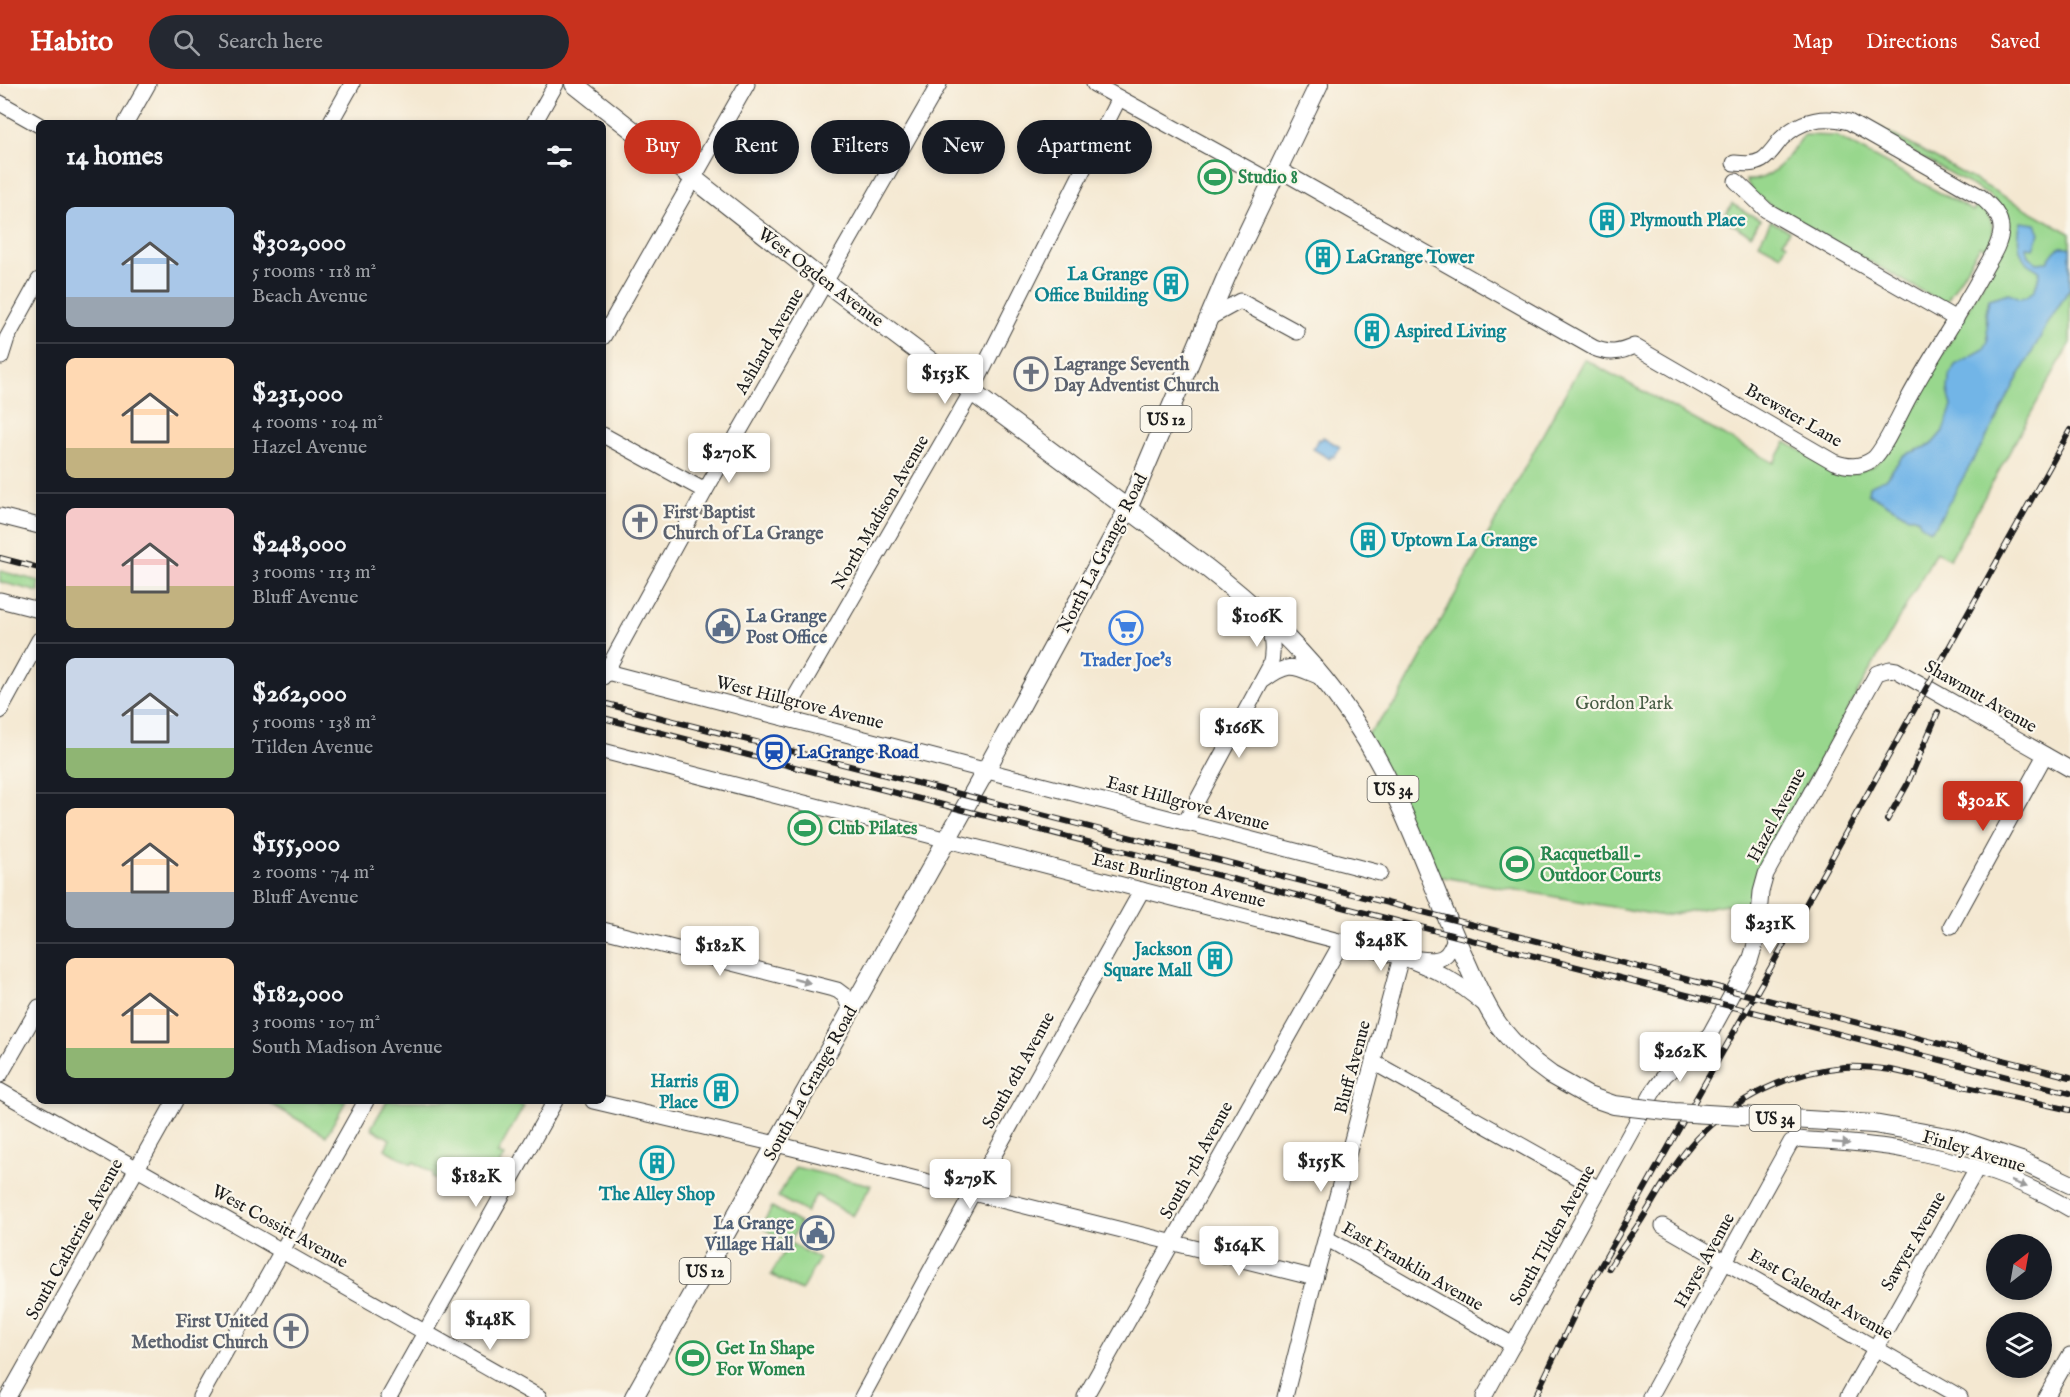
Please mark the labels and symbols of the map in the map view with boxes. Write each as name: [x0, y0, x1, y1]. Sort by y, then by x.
sports icon: Studio 8: [1197, 159, 1233, 195]
place label: Studio 8: [1238, 167, 1298, 190]
building icon: Plymouth Place: [1589, 202, 1625, 238]
place label: Plymouth Place: [1630, 210, 1746, 233]
street label: West Ogden Avenue: [753, 223, 888, 333]
building icon: LaGrange Tower: [1305, 239, 1341, 275]
place label: LaGrange Tower: [1346, 247, 1475, 270]
place label: La Grange Office Building: [1034, 264, 1149, 308]
building icon: La Grange Office Building: [1153, 266, 1189, 302]
street label: Ashland Avenue: [730, 285, 810, 400]
building icon: Aspired Living: [1354, 313, 1390, 349]
place label: Aspired Living: [1394, 321, 1507, 344]
pin: $153K: [903, 354, 987, 405]
place label: Lagrange Seventh Day Adventist Church: [1054, 354, 1220, 398]
church icon: Lagrange Seventh Day Adventist Church: [1013, 356, 1049, 392]
street label: Brewster Lane: [1741, 379, 1846, 453]
road number: US 12: [1140, 406, 1192, 432]
street label: North Madison Avenue: [828, 431, 935, 594]
pin: $270K: [687, 433, 771, 484]
street label: North La Grange Road: [1053, 470, 1154, 638]
place label: First Baptist Church of La Grange: [663, 502, 824, 546]
church icon: First Baptist Church of La Grange: [622, 504, 658, 540]
building icon: Uptown La Grange: [1350, 522, 1386, 558]
place label: Uptown La Grange: [1390, 530, 1538, 553]
pin: $106K: [1215, 597, 1299, 648]
place label: La Grange Post Office: [746, 606, 828, 650]
public building icon: La Grange Post Office: [705, 608, 741, 644]
supermarket icon: Trader Joe's: [1108, 610, 1144, 646]
place label: Trader Joe's: [1080, 650, 1172, 673]
street label: Shawmut Avenue: [1920, 656, 2041, 739]
street label: West Hillgrove Avenue: [713, 671, 886, 735]
park label: Gordon Park: [1575, 693, 1673, 716]
pin: $166K: [1197, 708, 1281, 759]
station icon: LaGrange Road: [756, 734, 792, 770]
place label: LaGrange Road: [797, 742, 919, 765]
street label: Hazel Avenue: [1743, 765, 1812, 867]
street label: East Hillgrove Avenue: [1104, 772, 1272, 837]
road number: US 34: [1368, 776, 1418, 802]
pin: $302K: [1941, 781, 2025, 832]
sports icon: Club Pilates: [787, 810, 823, 846]
place label: Club Pilates: [828, 818, 918, 841]
place label: Racquetball - Outdoor Courts: [1540, 844, 1662, 888]
sports icon: Racquetball - Outdoor Courts: [1499, 846, 1535, 882]
street label: East Burlington Avenue: [1090, 849, 1268, 914]
pin: $231K: [1728, 904, 1812, 955]
pin: $248K: [1339, 921, 1423, 972]
pin: $182K: [678, 926, 762, 977]
place label: Jackson Square Mall: [1103, 939, 1193, 983]
building icon: Jackson Square Mall: [1197, 941, 1233, 977]
one-way arrow: [793, 976, 811, 986]
street label: South La Grange Road: [759, 1002, 864, 1165]
street label: South 6th Avenue: [978, 1008, 1061, 1133]
street label: Bluff Avenue: [1330, 1018, 1377, 1117]
pin: $262K: [1638, 1032, 1722, 1083]
place label: Harris Place: [650, 1071, 699, 1115]
building icon: Harris Place: [703, 1073, 739, 1109]
street label: South 7th Avenue: [1155, 1098, 1239, 1224]
road number: US 34: [1750, 1105, 1800, 1131]
street label: Finley Avenue: [1919, 1126, 2028, 1179]
one-way arrow: [1832, 1138, 1851, 1148]
pin: $155K: [1279, 1142, 1363, 1193]
building icon: The Alley Shop: [639, 1145, 675, 1181]
street label: South Catherine Avenue: [21, 1155, 129, 1324]
pin: $182K: [434, 1157, 518, 1208]
pin: $279K: [928, 1159, 1012, 1210]
street label: South Tilden Avenue: [1505, 1161, 1601, 1310]
one-way arrow: [2010, 1179, 2028, 1189]
street label: West Cossitt Avenue: [207, 1180, 351, 1274]
place label: The Alley Shop: [598, 1184, 715, 1207]
street label: Sawyer Avenue: [1877, 1188, 1952, 1296]
street label: Hayes Avenue: [1670, 1209, 1741, 1312]
place label: La Grange Village Hall: [704, 1213, 795, 1257]
public building icon: La Grange Village Hall: [799, 1215, 835, 1251]
street label: East Franklin Avenue: [1337, 1217, 1487, 1317]
pin: $164K: [1197, 1226, 1281, 1277]
north arrow: [1986, 1234, 2052, 1300]
street label: East Calendar Avenue: [1744, 1245, 1897, 1346]
road number: US 12: [680, 1258, 730, 1284]
pin: $148K: [448, 1300, 532, 1351]
place label: First United Methodist Church: [131, 1311, 268, 1355]
church icon: First United Methodist Church: [273, 1313, 309, 1349]
place label: Get In Shape For Women: [716, 1338, 815, 1382]
sports icon: Get In Shape For Women: [675, 1340, 711, 1376]

